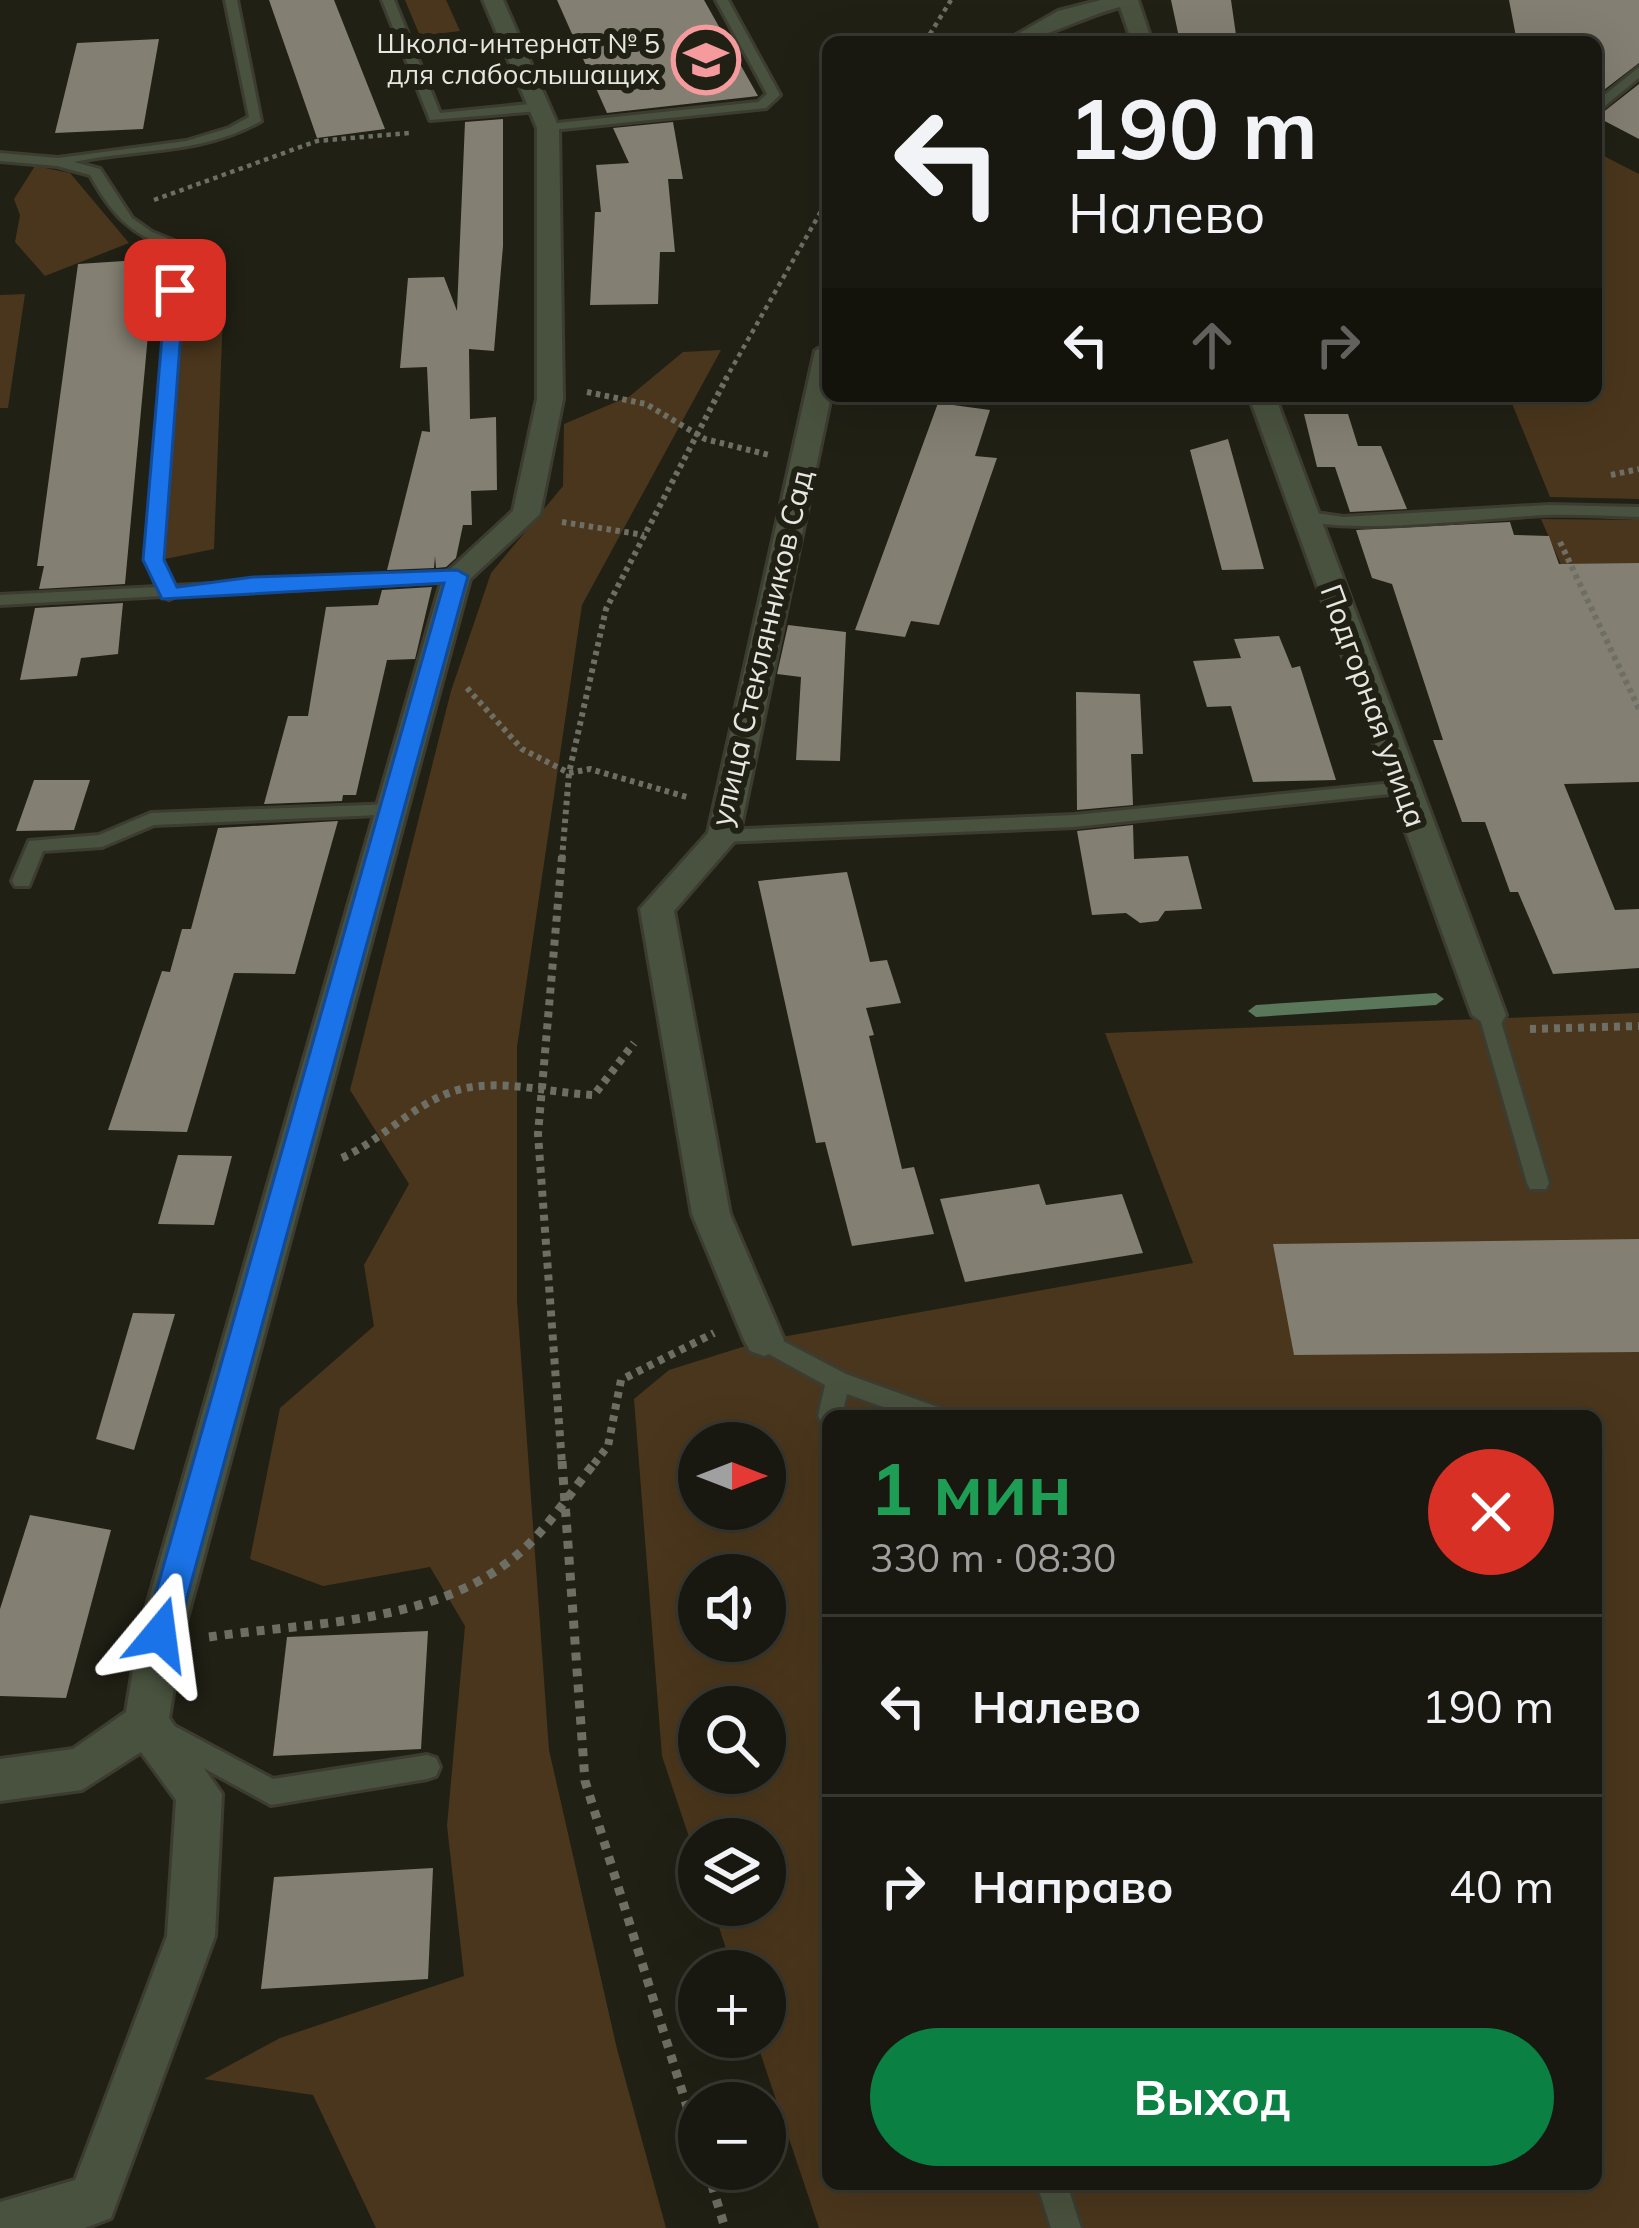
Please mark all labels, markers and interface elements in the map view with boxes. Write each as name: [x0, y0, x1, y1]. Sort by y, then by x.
school or university icon: Школа-интернат № 5 для слабослышащих: [671, 25, 741, 95]
place label: Школа-интернат № 5 для слабослышащих: [377, 26, 660, 91]
text: 190 m: [1068, 75, 1318, 180]
icon: left: [870, 84, 1026, 240]
text: Налево: [1068, 179, 1265, 247]
pin: [124, 239, 226, 341]
icon: arrive: [142, 257, 208, 323]
icon: left: [1053, 312, 1119, 378]
icon: ahead: [1179, 312, 1245, 378]
icon: right: [1305, 312, 1371, 378]
street label: улица Стеклянников Сад: [701, 466, 821, 830]
street label: Подгорная улица: [1312, 579, 1436, 832]
north arrow: [678, 1422, 786, 1530]
map controls: [678, 1422, 786, 2190]
text: 1 мин: [870, 1443, 1072, 1533]
button: close: [1428, 1449, 1554, 1575]
text: 330 m · 08:30: [870, 1533, 1116, 1582]
button: sound: [678, 1554, 786, 1662]
position arrow: [97, 1571, 223, 1697]
icon: left: [870, 1673, 936, 1739]
text: Налево: [972, 1678, 1141, 1734]
text: 190 m: [1422, 1678, 1554, 1734]
button: search: [678, 1686, 786, 1794]
button: layers: [678, 1818, 786, 1926]
icon: right: [870, 1853, 936, 1919]
text: Направо: [972, 1858, 1173, 1914]
text: 40 m: [1449, 1858, 1554, 1914]
button: +: [678, 1950, 786, 2058]
button: Выход: [870, 2028, 1554, 2166]
button: −: [678, 2082, 786, 2190]

